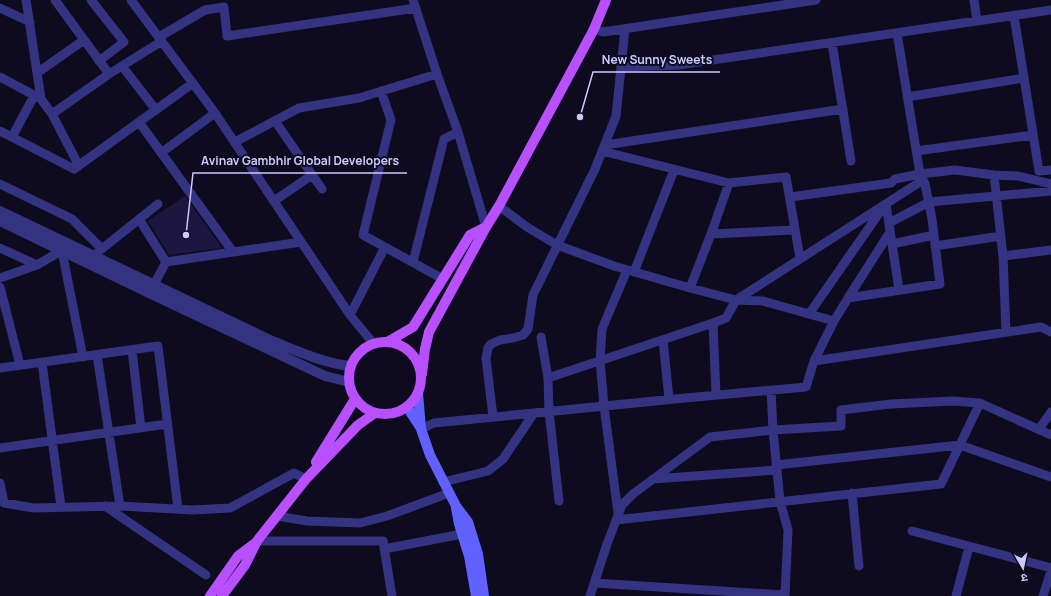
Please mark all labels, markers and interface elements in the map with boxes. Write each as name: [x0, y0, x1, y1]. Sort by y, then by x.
callout: New Sunny Sweets: [593, 48, 720, 72]
text: New Sunny Sweets: [602, 51, 713, 68]
callout: Avinav Gambhir Global Developers: [193, 149, 407, 173]
text: Avinav Gambhir Global Developers: [201, 152, 399, 169]
north arrow: [1003, 548, 1043, 588]
text: उ: [1020, 570, 1029, 586]

